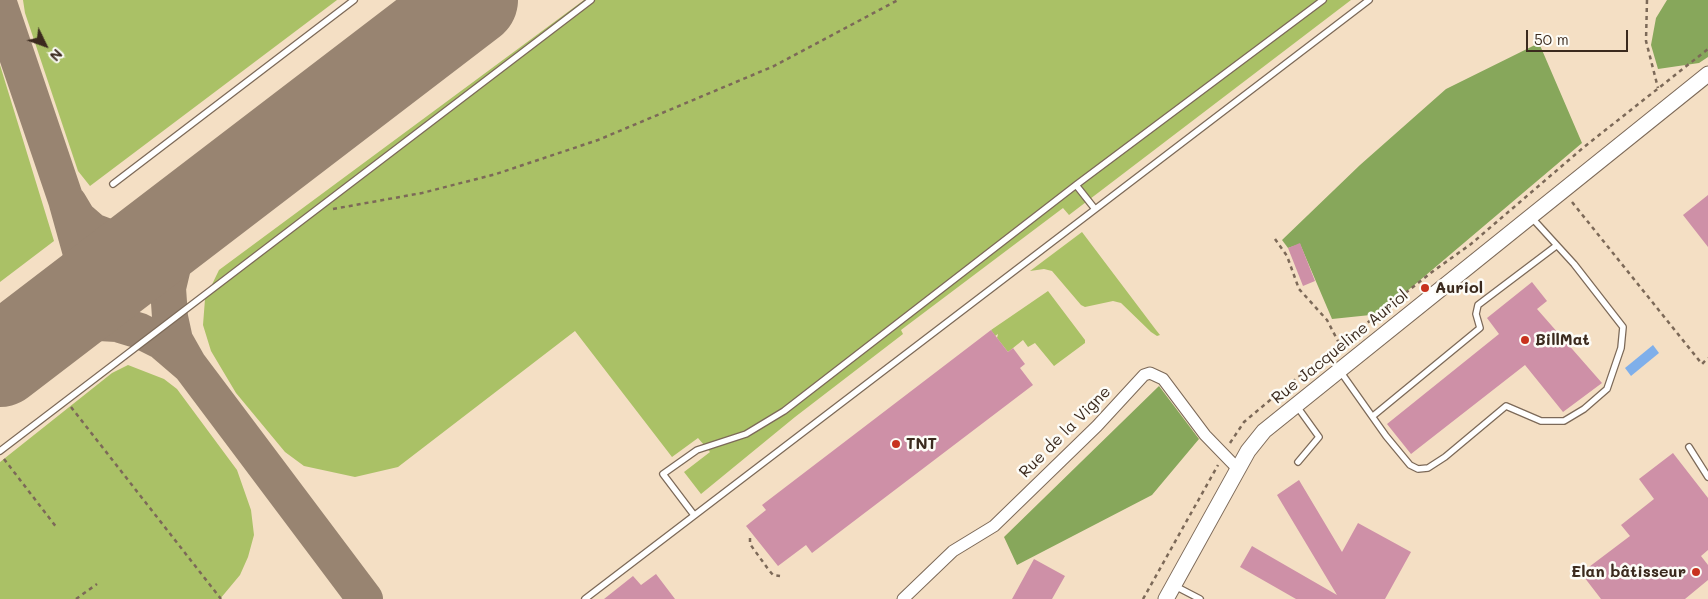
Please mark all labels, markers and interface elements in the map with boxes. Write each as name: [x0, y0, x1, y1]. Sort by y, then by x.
north arrow: [20, 20, 70, 70]
scale bar: [1528, 20, 1630, 52]
text: 50 m: [1534, 29, 1569, 49]
text: N: [46, 45, 67, 66]
place label: Auriol: [1435, 278, 1483, 298]
marker: Auriol: [1419, 282, 1431, 294]
street label: Rue Jacqueline Auriol: [1268, 286, 1412, 408]
place label: BillMat: [1535, 330, 1590, 350]
marker: BillMat: [1519, 334, 1531, 346]
street label: Rue de la Vigne: [1015, 382, 1115, 482]
place label: TNT: [906, 434, 937, 454]
marker: TNT: [890, 438, 902, 450]
place label: Elan bâtisseur: [1571, 562, 1686, 582]
marker: Elan bâtisseur: [1690, 566, 1702, 578]

